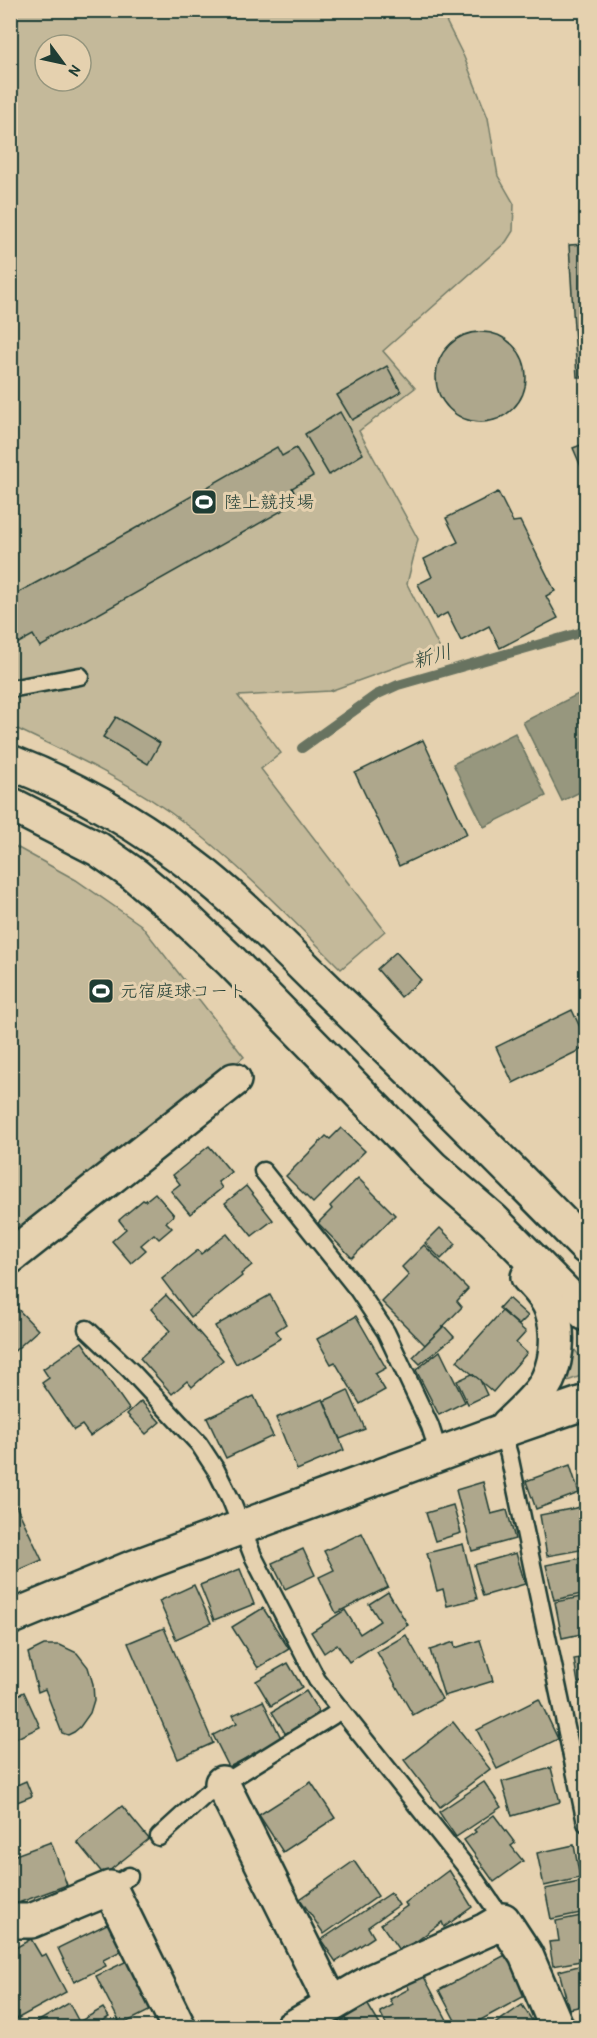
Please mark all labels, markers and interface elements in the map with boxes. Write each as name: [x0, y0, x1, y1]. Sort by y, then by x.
north arrow: [33, 33, 93, 93]
text: N: [64, 62, 87, 81]
sports icon: 陸上競技場: [189, 487, 219, 517]
place label: 陸上競技場: [224, 489, 314, 514]
water label: 新川: [409, 637, 455, 674]
sports icon: 元宿庭球コート: [86, 976, 116, 1006]
place label: 元宿庭球コート: [120, 978, 246, 1003]

